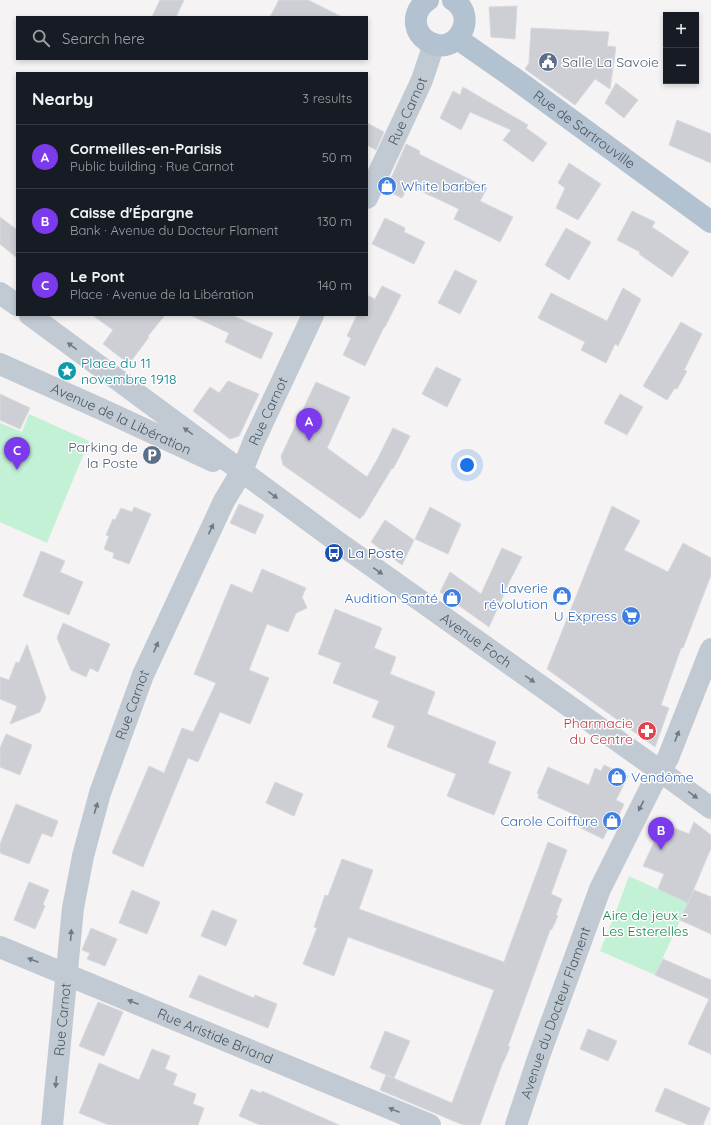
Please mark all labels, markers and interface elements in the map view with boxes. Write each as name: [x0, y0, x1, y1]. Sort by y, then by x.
map controls: [663, 12, 699, 84]
button: +: [663, 12, 699, 48]
search box: [16, 16, 368, 60]
icon: search: [30, 27, 52, 49]
text: Search here: [62, 29, 145, 48]
button: −: [663, 48, 699, 84]
public building icon: Salle La Savoie: [537, 51, 559, 73]
place label: Salle La Savoie: [562, 53, 659, 71]
street label: Rue Carnot: [384, 75, 431, 148]
street label: Rue de Sartrouville: [530, 86, 639, 173]
text: Nearby: [32, 88, 93, 109]
text: 3 results: [302, 90, 352, 106]
text: Cormeilles-en-Parisis: [70, 139, 222, 158]
text: A: [41, 149, 49, 165]
text: 50 m: [322, 149, 352, 165]
text: Public building · Rue Carnot: [70, 158, 234, 174]
shop icon: White barber: [376, 175, 398, 197]
place label: White barber: [401, 177, 487, 195]
text: Caisse d'Épargne: [70, 203, 194, 222]
text: B: [41, 213, 49, 229]
text: 130 m: [317, 213, 352, 229]
text: Bank · Avenue du Docteur Flament: [70, 222, 279, 238]
text: Le Pont: [70, 267, 125, 286]
text: C: [41, 277, 49, 293]
text: 140 m: [317, 277, 352, 293]
text: Place · Avenue de la Libération: [70, 286, 254, 302]
one-way arrow: [67, 342, 78, 350]
place label: Place du 11 novembre 1918: [81, 354, 177, 388]
place icon: Place du 11 novembre 1918: [56, 360, 78, 382]
street label: Rue Carnot: [244, 374, 292, 448]
street label: Avenue de la Libération: [48, 379, 194, 459]
pin: A: [296, 408, 322, 441]
one-way arrow: [183, 427, 194, 436]
pin: C: [4, 437, 30, 470]
place label: Parking de la Poste: [68, 438, 138, 472]
parking icon: Parking de la Poste: [141, 444, 163, 466]
your location: [457, 455, 477, 475]
one-way arrow: [268, 491, 278, 499]
one-way arrow: [208, 523, 214, 535]
bus stop icon: La Poste: [323, 542, 345, 564]
place label: La Poste: [348, 544, 404, 562]
one-way arrow: [373, 567, 384, 575]
place label: Laverie révolution: [484, 579, 548, 613]
shop icon: Laverie révolution: [551, 585, 573, 607]
shop icon: Audition Santé: [441, 587, 463, 609]
place label: Audition Santé: [344, 589, 438, 607]
supermarket icon: U Express: [620, 605, 642, 627]
place label: U Express: [554, 607, 617, 625]
street label: Avenue Foch: [437, 609, 515, 672]
one-way arrow: [153, 641, 159, 653]
street label: Rue Carnot: [111, 667, 153, 742]
one-way arrow: [525, 675, 536, 683]
place label: Pharmacie du Centre: [563, 714, 633, 748]
pharmacy icon: Pharmacie du Centre: [636, 720, 658, 742]
one-way arrow: [674, 730, 680, 742]
shop icon: Vendôme: [606, 766, 628, 788]
place label: Vendôme: [631, 768, 694, 786]
one-way arrow: [688, 791, 698, 799]
one-way arrow: [638, 800, 645, 811]
one-way arrow: [93, 802, 99, 814]
shop icon: Carole Coiffure: [601, 810, 623, 832]
place label: Carole Coiffure: [500, 812, 598, 830]
pin: B: [648, 817, 674, 850]
park label: Aire de jeux - Les Esterelles: [602, 906, 688, 940]
street label: Avenue du Docteur Flament: [516, 924, 594, 1101]
one-way arrow: [67, 929, 74, 941]
one-way arrow: [27, 957, 39, 963]
street label: Rue Carnot: [50, 982, 75, 1057]
one-way arrow: [126, 998, 138, 1004]
street label: Rue Aristide Briand: [155, 1004, 276, 1068]
one-way arrow: [52, 1076, 59, 1088]
one-way arrow: [389, 1107, 400, 1113]

